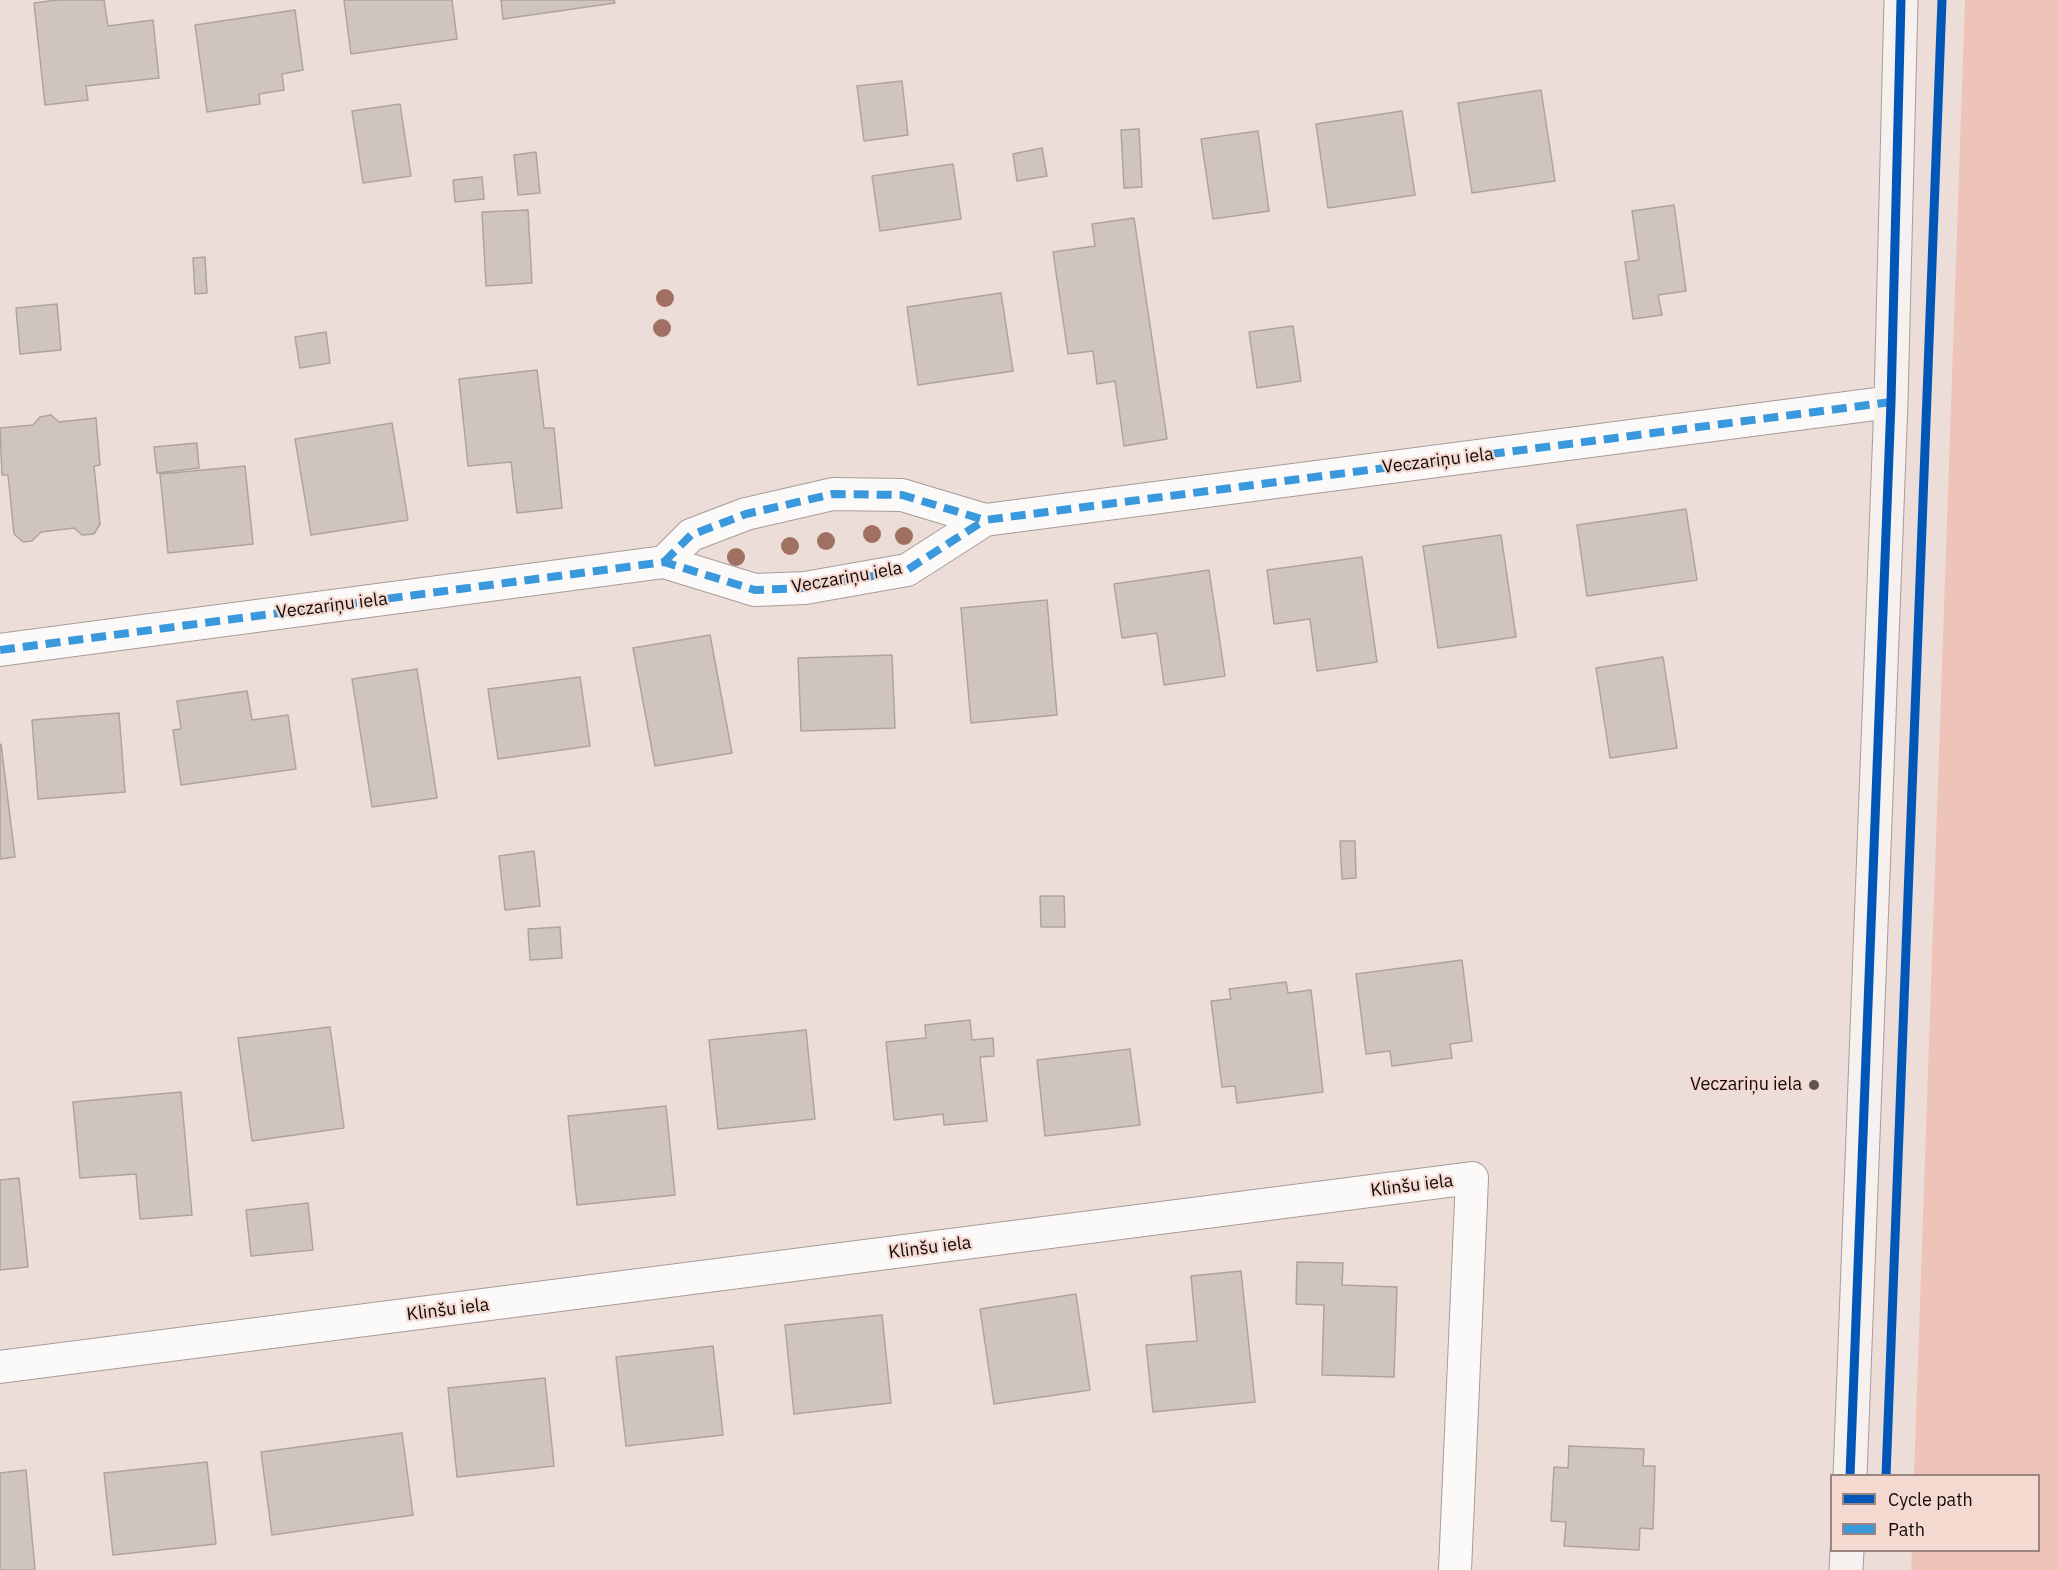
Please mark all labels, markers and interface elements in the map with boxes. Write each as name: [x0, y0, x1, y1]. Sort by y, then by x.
street label: Veczariņu iela: [1381, 443, 1495, 479]
street label: Veczariņu iela: [790, 558, 904, 598]
street label: Veczariņu iela: [275, 588, 389, 624]
place label: Veczariņu iela: [1690, 1074, 1802, 1096]
marker: Veczariņu iela: [1807, 1078, 1821, 1092]
street label: Klinšu iela: [1369, 1170, 1455, 1202]
street label: Klinšu iela: [887, 1232, 973, 1264]
street label: Klinšu iela: [405, 1294, 491, 1326]
legend: [1830, 1474, 2040, 1552]
text: Cycle path: [1888, 1488, 1973, 1511]
text: Path: [1888, 1518, 1925, 1541]

